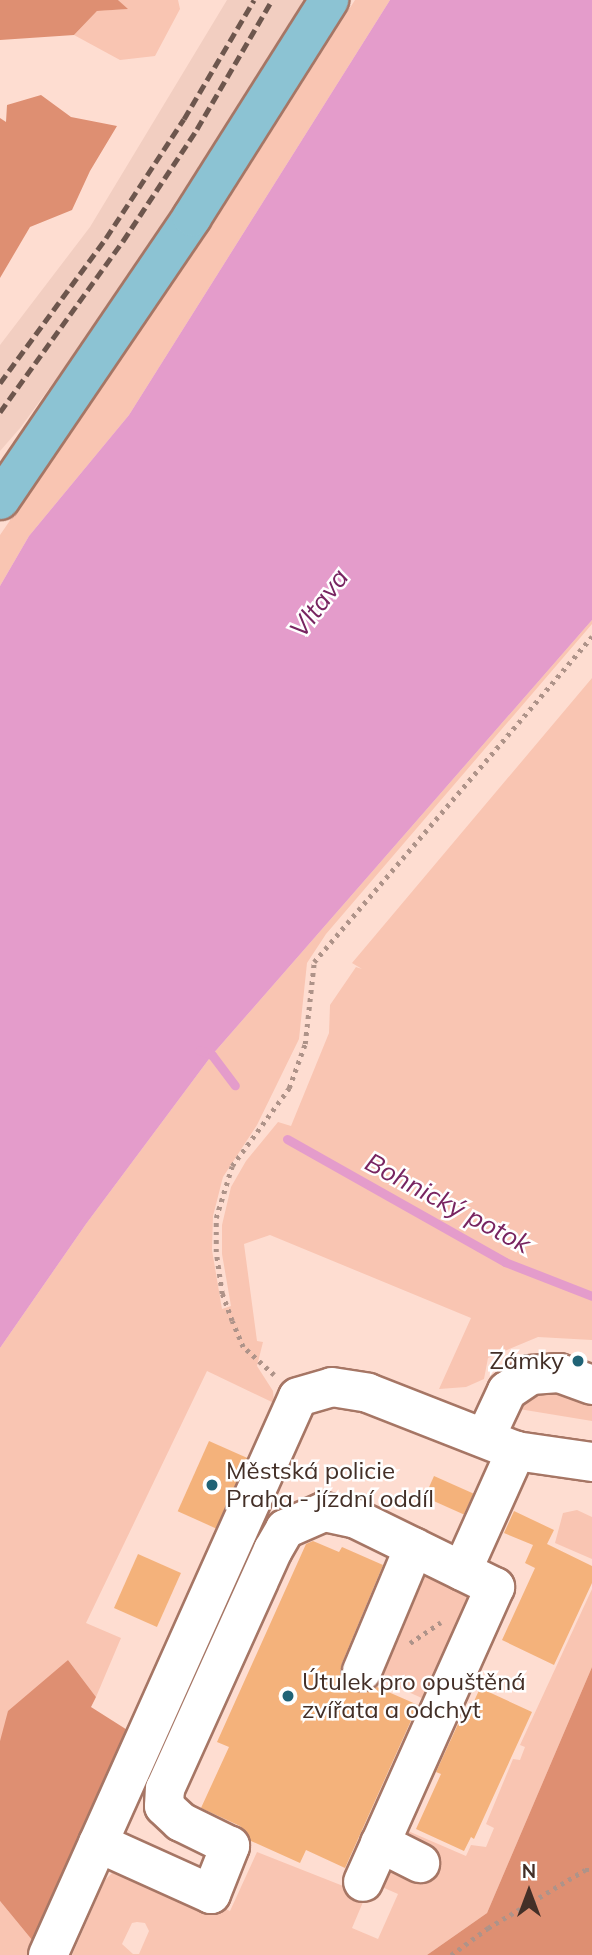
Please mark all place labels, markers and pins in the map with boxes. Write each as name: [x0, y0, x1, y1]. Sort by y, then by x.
place label: Zámky: [490, 1347, 564, 1375]
marker: Zámky: [570, 1353, 586, 1369]
place label: Městská policie Praha - jízdní oddíl: [226, 1457, 434, 1513]
marker: Městská policie Praha - jízdní oddíl: [204, 1477, 220, 1493]
place label: Útulek pro opuštěná zvířata a odchyt: [302, 1668, 526, 1724]
marker: Útulek pro opuštěná zvířata a odchyt: [280, 1688, 296, 1704]

